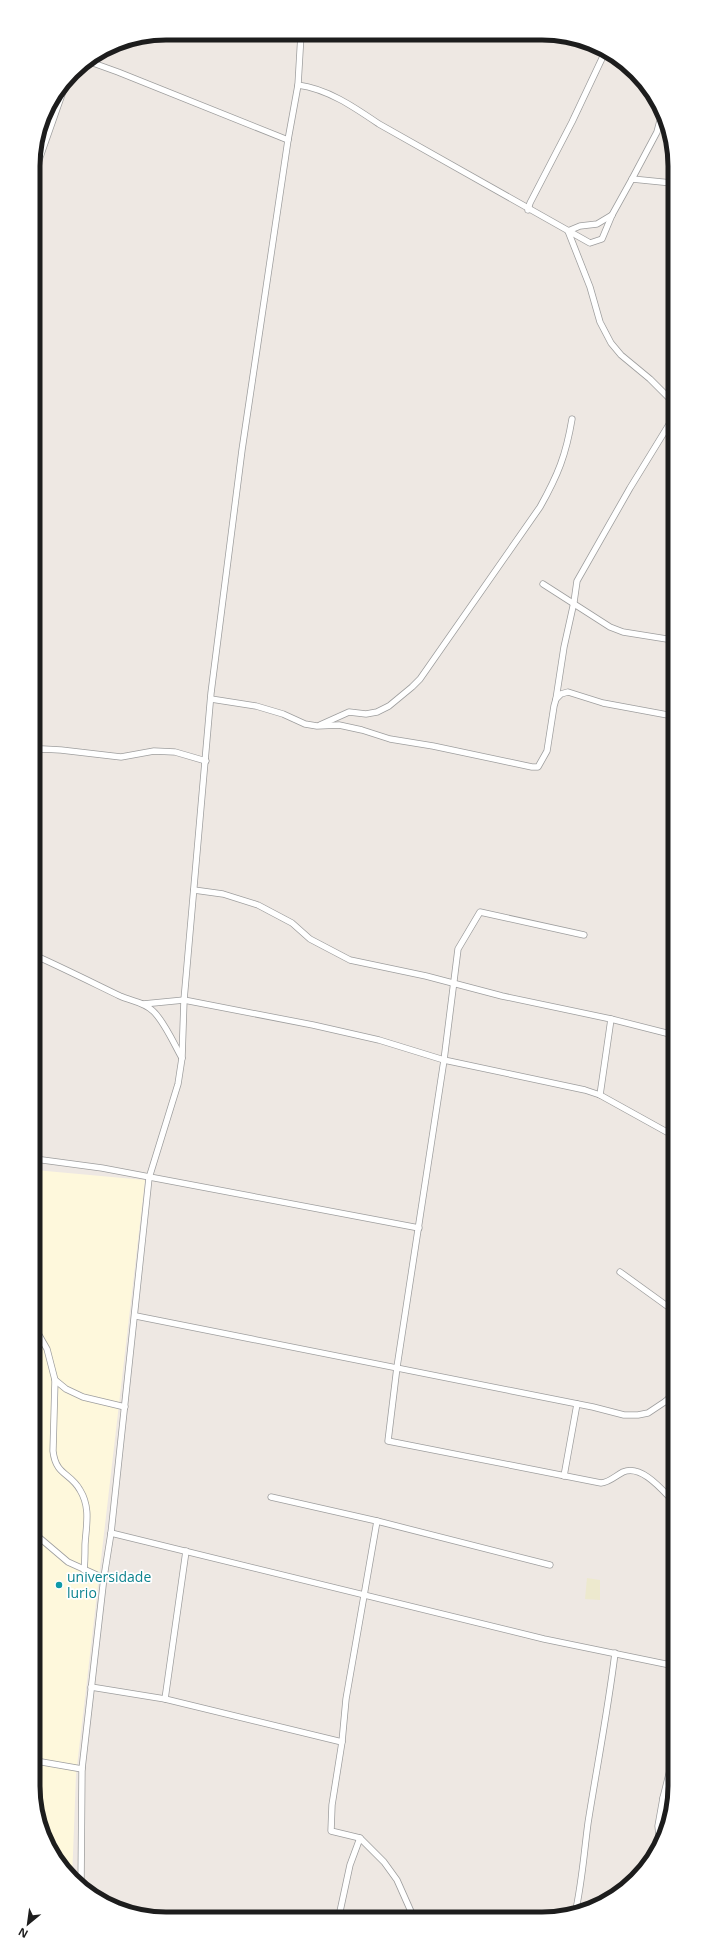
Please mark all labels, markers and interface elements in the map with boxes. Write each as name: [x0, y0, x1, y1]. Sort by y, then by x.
place label: universidade lurio: [67, 1567, 151, 1602]
marker: universidade lurio: [54, 1580, 64, 1590]
north arrow: [8, 1904, 48, 1944]
text: N: [15, 1924, 30, 1942]

